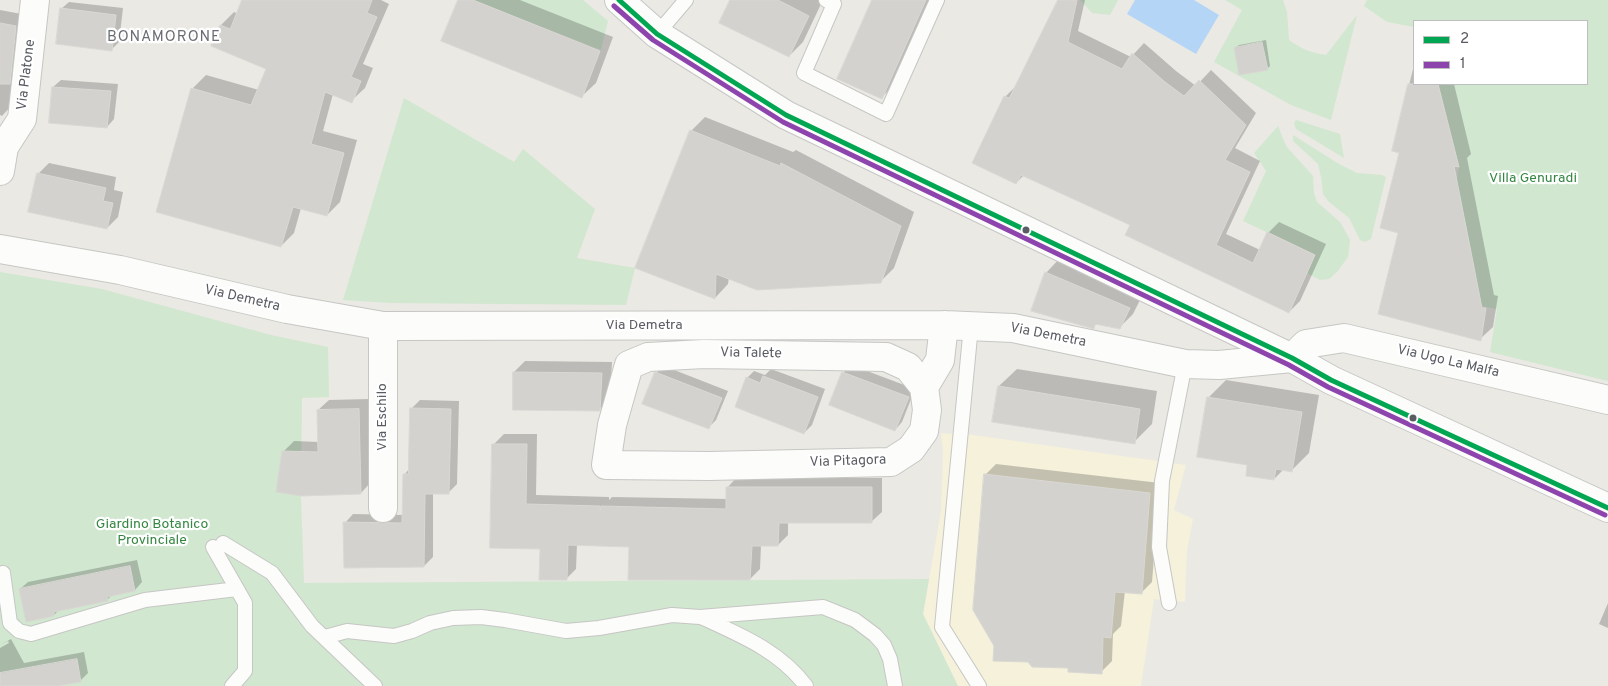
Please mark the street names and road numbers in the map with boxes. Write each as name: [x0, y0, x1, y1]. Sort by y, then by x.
street label: Via Platone: [14, 38, 40, 112]
street label: Via Demetra: [203, 282, 281, 316]
street label: Via Demetra: [605, 318, 683, 334]
street label: Via Demetra: [1009, 320, 1087, 352]
street label: Via Ugo La Malfa: [1395, 342, 1501, 382]
street label: Via Talete: [720, 345, 782, 363]
street label: Via Eschilo: [375, 383, 391, 451]
street label: Via Pitagora: [809, 452, 887, 472]

